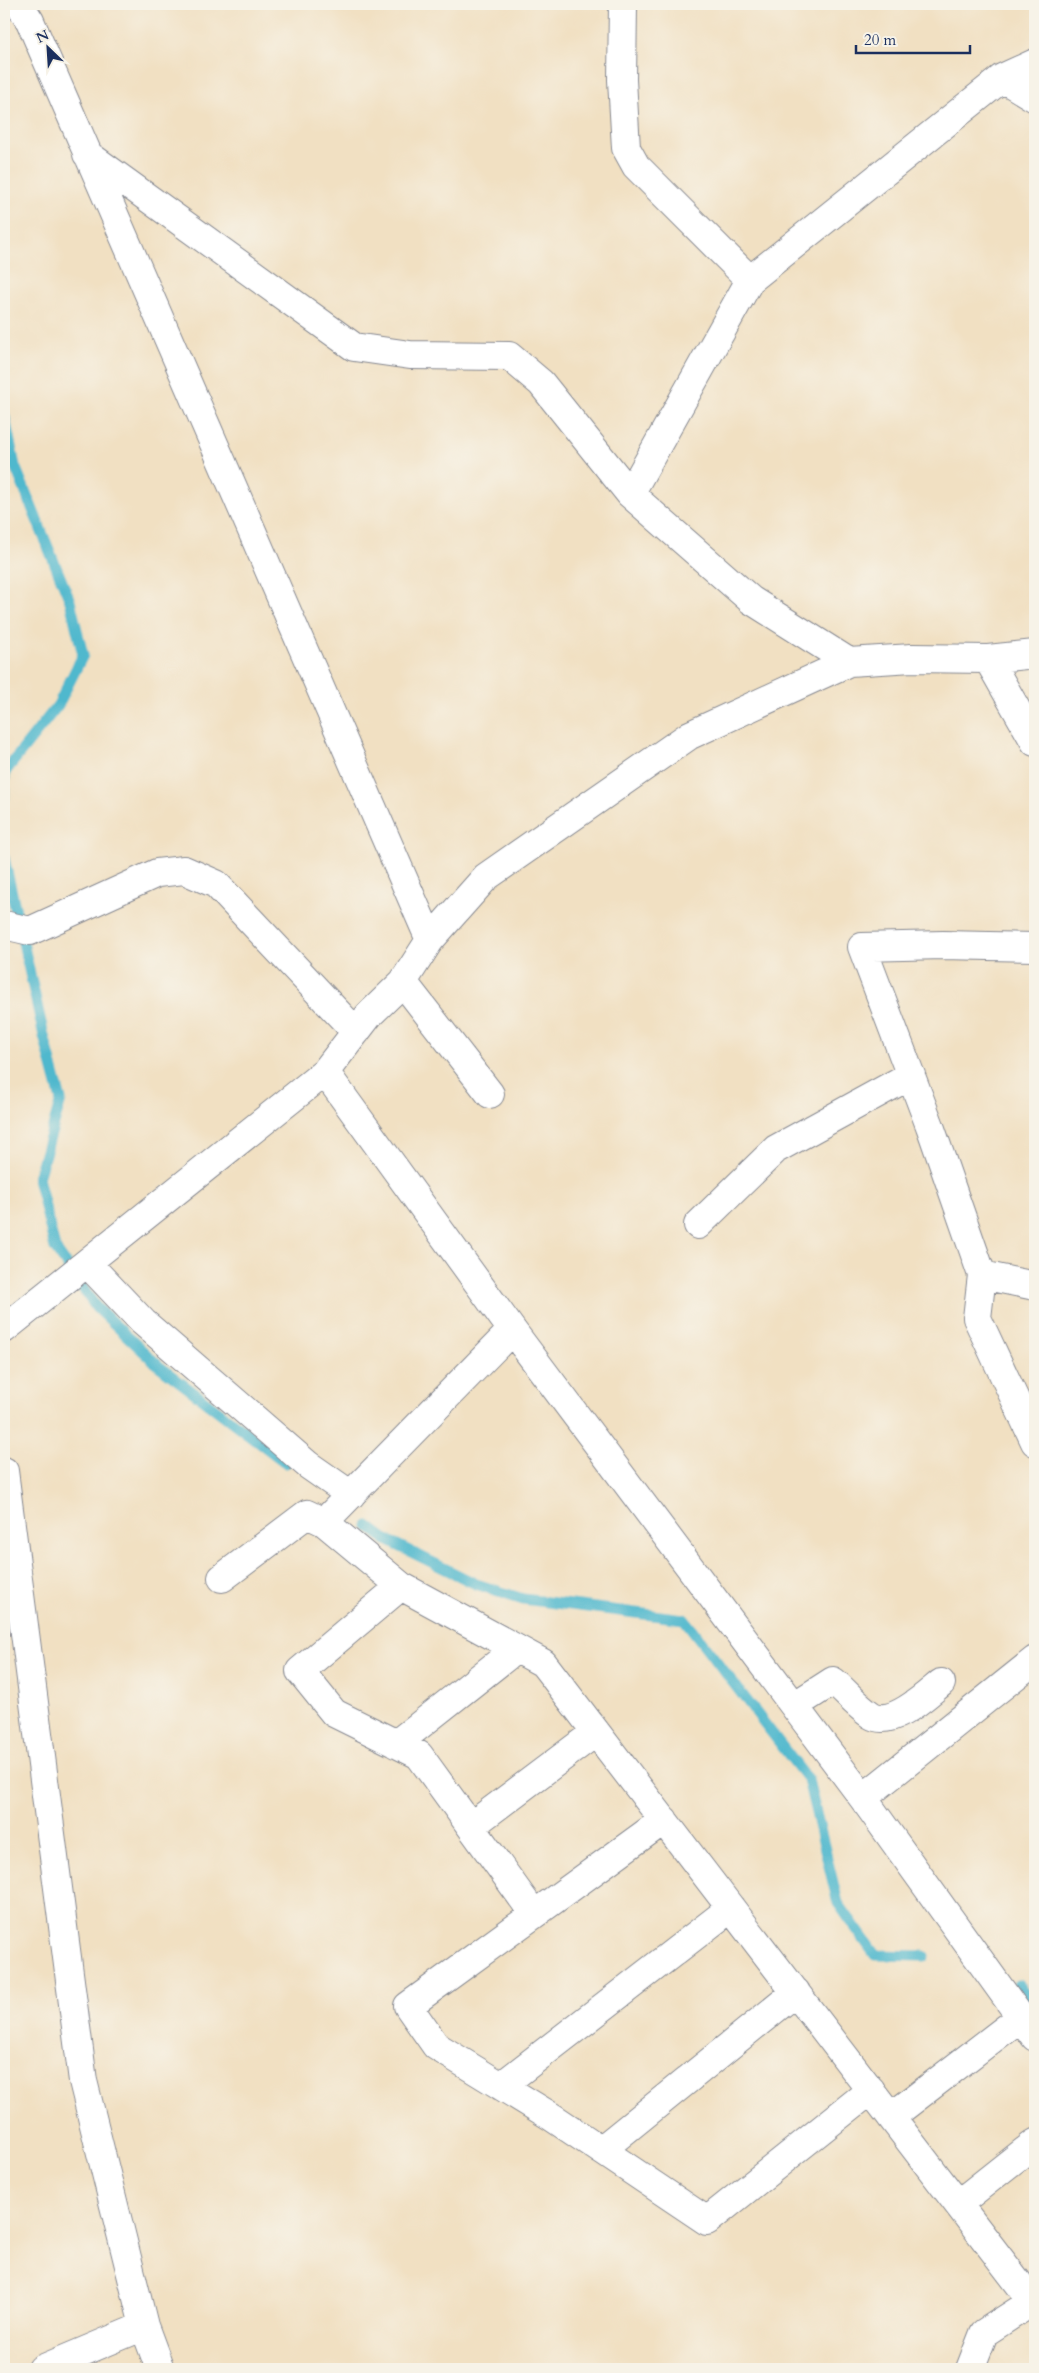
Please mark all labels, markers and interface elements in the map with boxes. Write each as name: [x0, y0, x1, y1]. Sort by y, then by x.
north arrow: [22, 22, 72, 72]
scale bar: [856, 22, 970, 54]
text: N: [33, 25, 52, 48]
text: 20 m: [864, 30, 896, 50]

